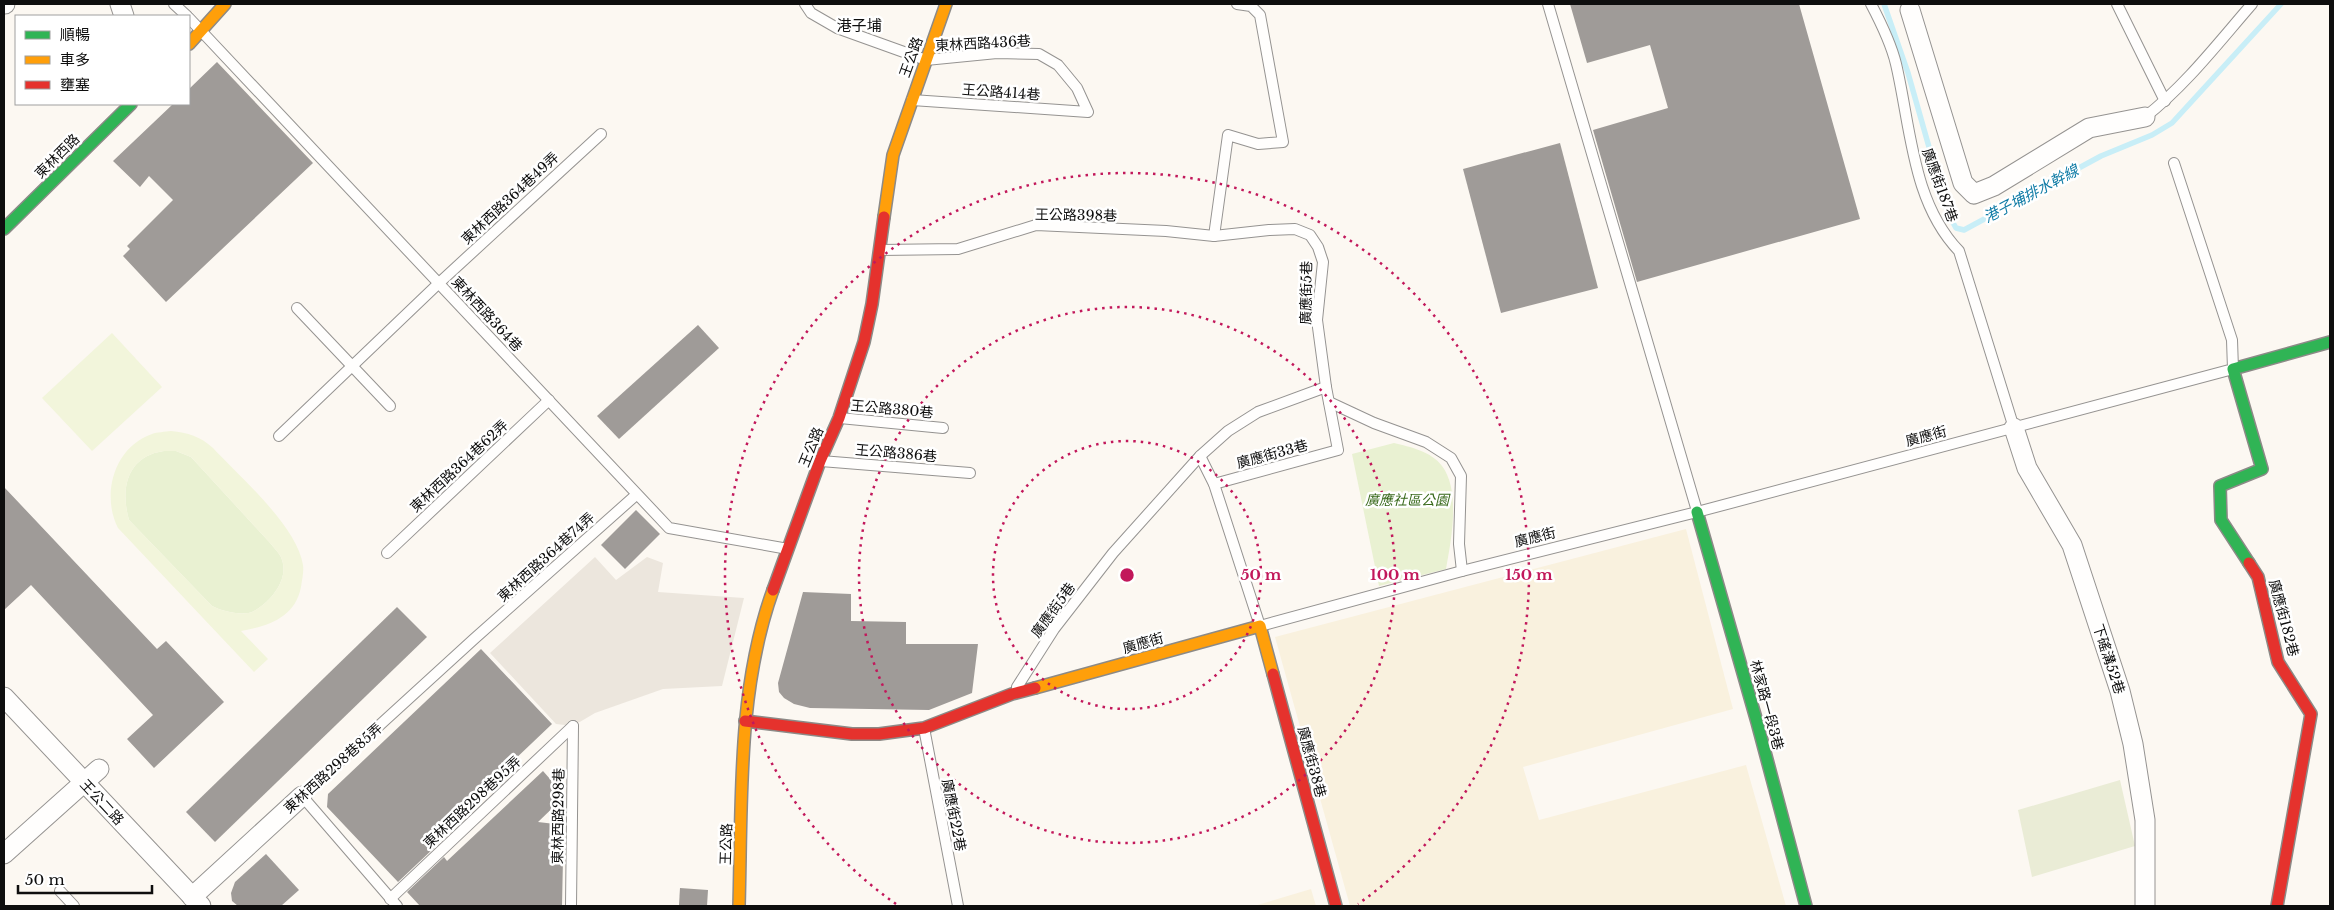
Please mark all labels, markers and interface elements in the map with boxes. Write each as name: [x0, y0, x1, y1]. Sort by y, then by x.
legend: [15, 15, 190, 105]
district label: 港子埔: [836, 16, 882, 35]
text: 順暢: [60, 25, 90, 44]
street label: 東林西路436巷: [935, 32, 1031, 54]
street label: 王公路: [895, 34, 927, 80]
text: 車多: [60, 50, 90, 69]
text: 壅塞: [60, 75, 90, 94]
street label: 王公路414巷: [961, 80, 1041, 104]
street label: 東林西路: [31, 130, 83, 182]
street label: 廣應街187巷: [1918, 145, 1962, 225]
street label: 東林西路364巷49弄: [457, 148, 563, 248]
water label: 港子埔排水幹線: [1980, 160, 2083, 227]
street label: 王公路398巷: [1035, 205, 1117, 225]
street label: 廣應街5巷: [1296, 261, 1316, 325]
street label: 東林西路364巷: [448, 273, 526, 355]
street label: 王公路380巷: [850, 396, 934, 422]
street label: 東林西路364巷62弄: [406, 416, 512, 516]
street label: 廣應街: [1903, 422, 1949, 450]
street label: 王公路: [795, 424, 827, 470]
street label: 廣應街33巷: [1234, 436, 1310, 472]
street label: 王公路386巷: [854, 440, 938, 466]
park label: 廣應社區公園: [1365, 491, 1451, 509]
street label: 東林西路364巷74弄: [494, 509, 598, 605]
street label: 廣應街: [1512, 523, 1558, 551]
text: 50 m: [1241, 565, 1282, 584]
text: 100 m: [1370, 565, 1420, 584]
text: 150 m: [1505, 565, 1553, 584]
centre of rings: [1118, 566, 1136, 584]
street label: 廣應街182巷: [2265, 577, 2303, 659]
street label: 廣應街5巷: [1027, 579, 1079, 641]
street label: 下磘溝52巷: [2089, 622, 2129, 696]
street label: 廣應街: [1120, 629, 1166, 657]
street label: 林家路一段3巷: [1746, 658, 1788, 752]
street label: 東林西路298巷85弄: [280, 719, 386, 817]
street label: 廣應街38巷: [1294, 724, 1330, 800]
street label: 東林西路298巷95弄: [419, 752, 525, 852]
street label: 東林西路298巷: [548, 768, 568, 864]
street label: 王公二路: [76, 775, 128, 829]
street label: 廣應街22巷: [938, 777, 970, 853]
street label: 王公路: [716, 823, 736, 865]
scale bar: [18, 862, 151, 894]
text: 50 m: [25, 870, 65, 889]

